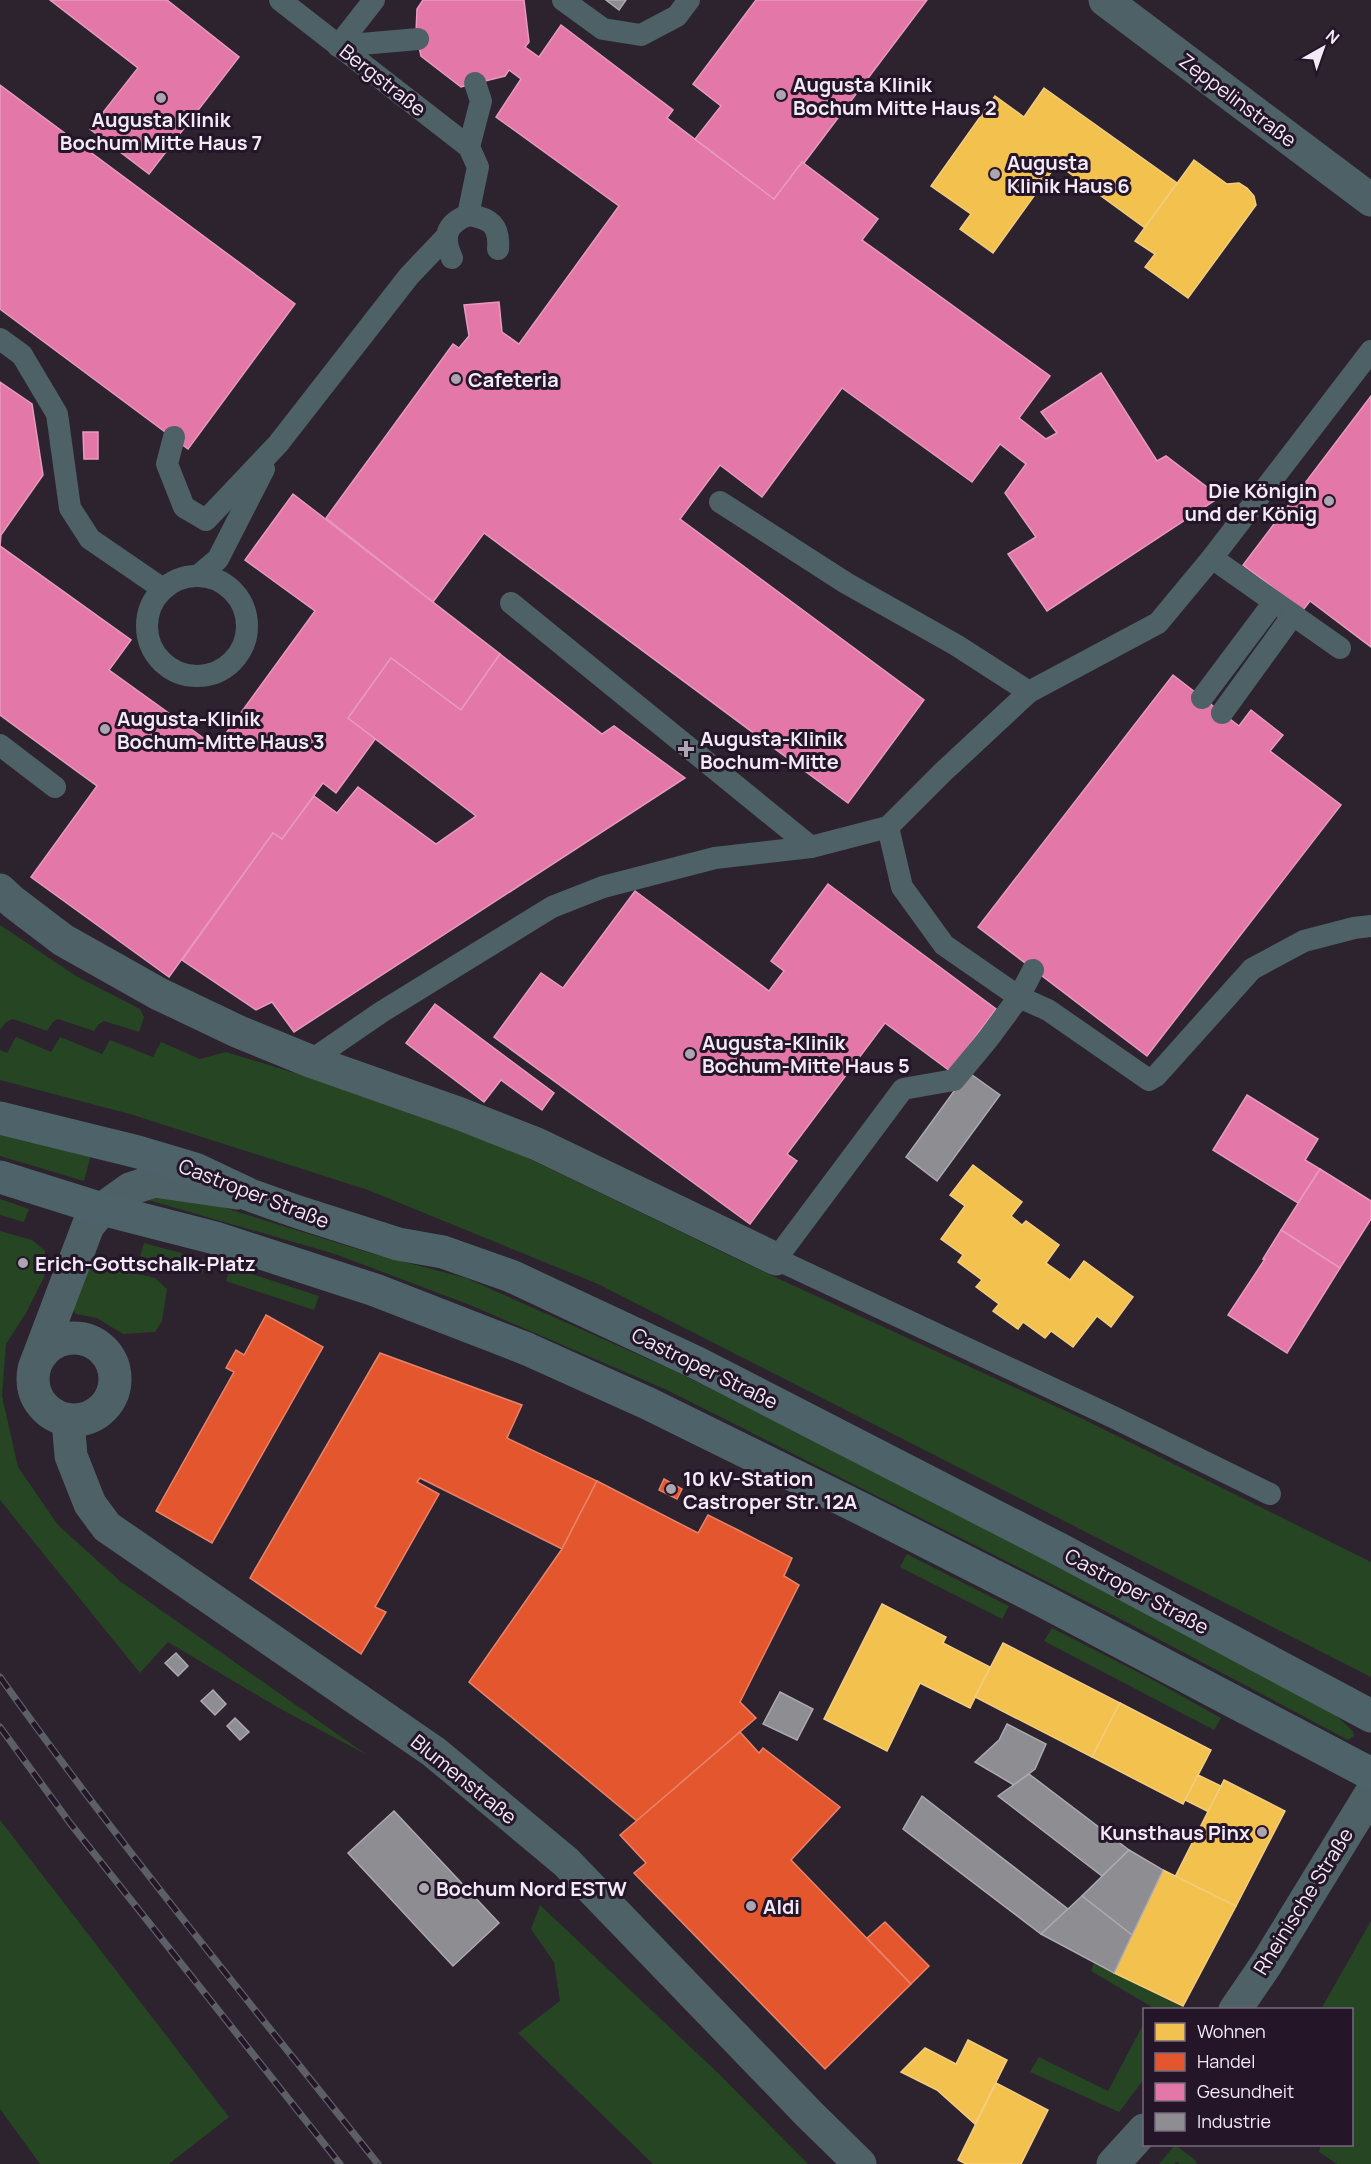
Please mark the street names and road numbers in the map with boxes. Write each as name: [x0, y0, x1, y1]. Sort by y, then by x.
street label: Bergstraße: [334, 38, 432, 122]
street label: Zeppelinstraße: [1174, 47, 1302, 153]
street label: Castroper Straße: [175, 1152, 333, 1234]
street label: Castroper Straße: [627, 1321, 783, 1415]
street label: Castroper Straße: [1060, 1542, 1214, 1640]
street label: Blumenstraße: [405, 1728, 523, 1830]
street label: Rheinische Straße: [1247, 1822, 1359, 1980]

